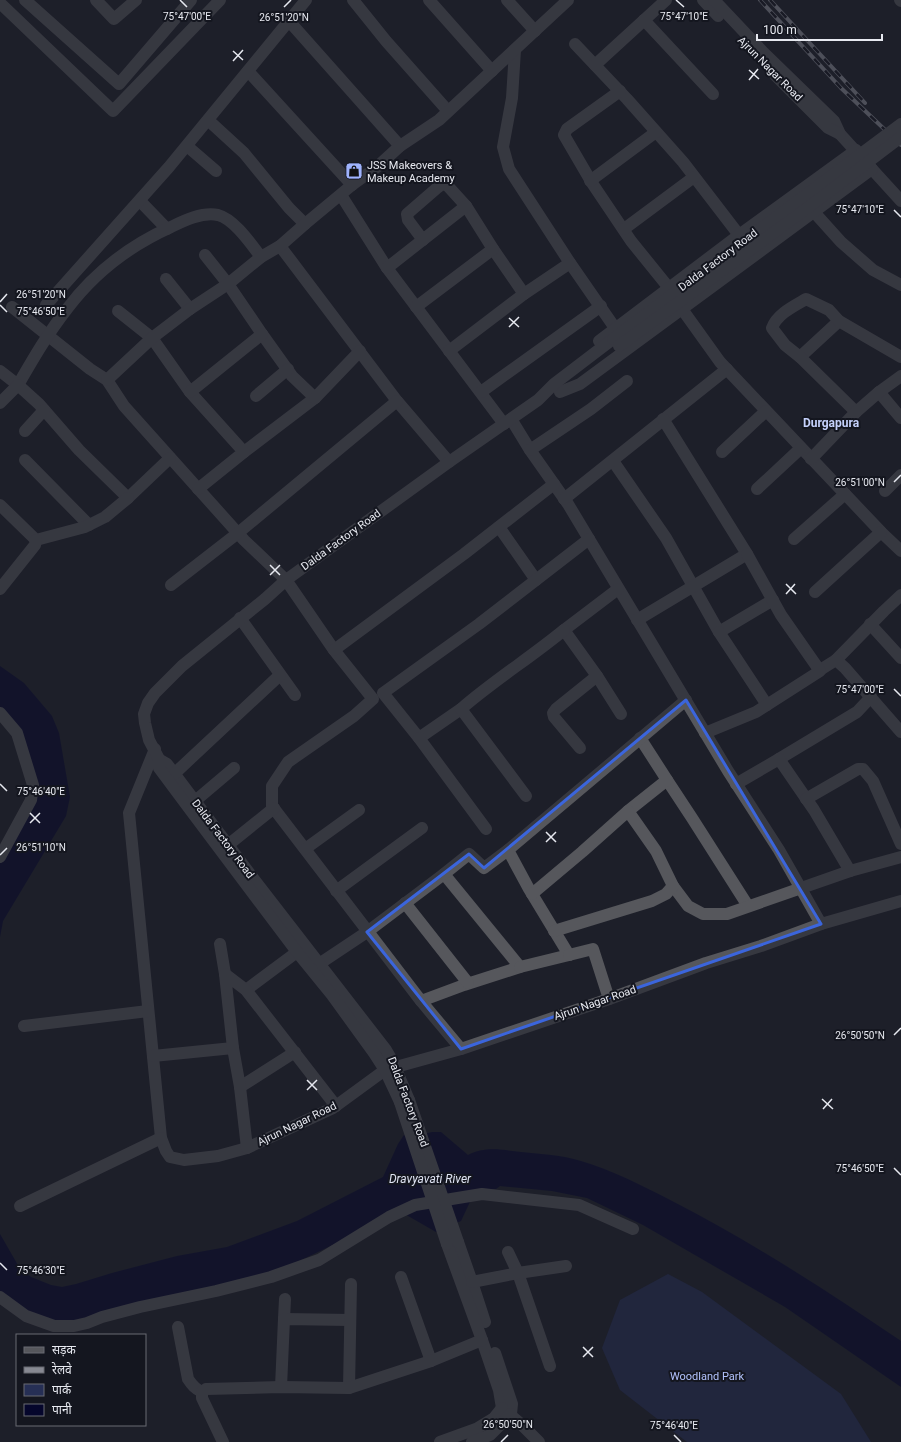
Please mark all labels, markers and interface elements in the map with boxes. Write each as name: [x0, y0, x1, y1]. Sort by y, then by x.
text: 75°47'00"E: [163, 11, 211, 22]
text: 75°47'10"E: [660, 11, 708, 22]
text: 26°51'20"N: [259, 12, 309, 23]
scale bar: [757, 16, 882, 42]
text: 100 m: [763, 23, 797, 37]
street label: Ajrun Nagar Road: [735, 34, 805, 104]
place label: JSS Makeovers & Makeup Academy: [367, 159, 455, 185]
shop icon: JSS Makeovers & Makeup Academy: [344, 161, 364, 181]
text: 75°47'10"E: [836, 204, 884, 215]
street label: Dalda Factory Road: [676, 226, 760, 294]
text: 26°51'20"N: [16, 289, 66, 300]
text: 75°46'50"E: [17, 306, 65, 317]
district label: Durgapura: [803, 416, 860, 430]
text: 26°51'00"N: [835, 477, 885, 488]
street label: Dalda Factory Road: [299, 507, 383, 573]
text: 75°47'00"E: [836, 684, 884, 695]
text: 75°46'40"E: [17, 786, 65, 797]
street label: Dalda Factory Road: [189, 797, 257, 881]
text: 26°51'10"N: [16, 842, 66, 853]
street label: Ajrun Nagar Road: [552, 983, 638, 1023]
text: 26°50'50"N: [835, 1030, 885, 1041]
street label: Dalda Factory Road: [385, 1055, 431, 1149]
street label: Ajrun Nagar Road: [255, 1099, 339, 1149]
text: 75°46'50"E: [836, 1163, 884, 1174]
water label: Dravyavati River: [389, 1172, 472, 1186]
text: 75°46'30"E: [17, 1265, 65, 1276]
legend: [16, 1334, 146, 1426]
text: सड़क: [52, 1343, 77, 1357]
text: रेलवे: [52, 1362, 72, 1377]
park label: Woodland Park: [670, 1370, 745, 1383]
text: पार्क: [52, 1383, 72, 1397]
text: पानी: [52, 1402, 73, 1417]
text: 26°50'50"N: [483, 1419, 533, 1430]
text: 75°46'40"E: [650, 1420, 698, 1431]

